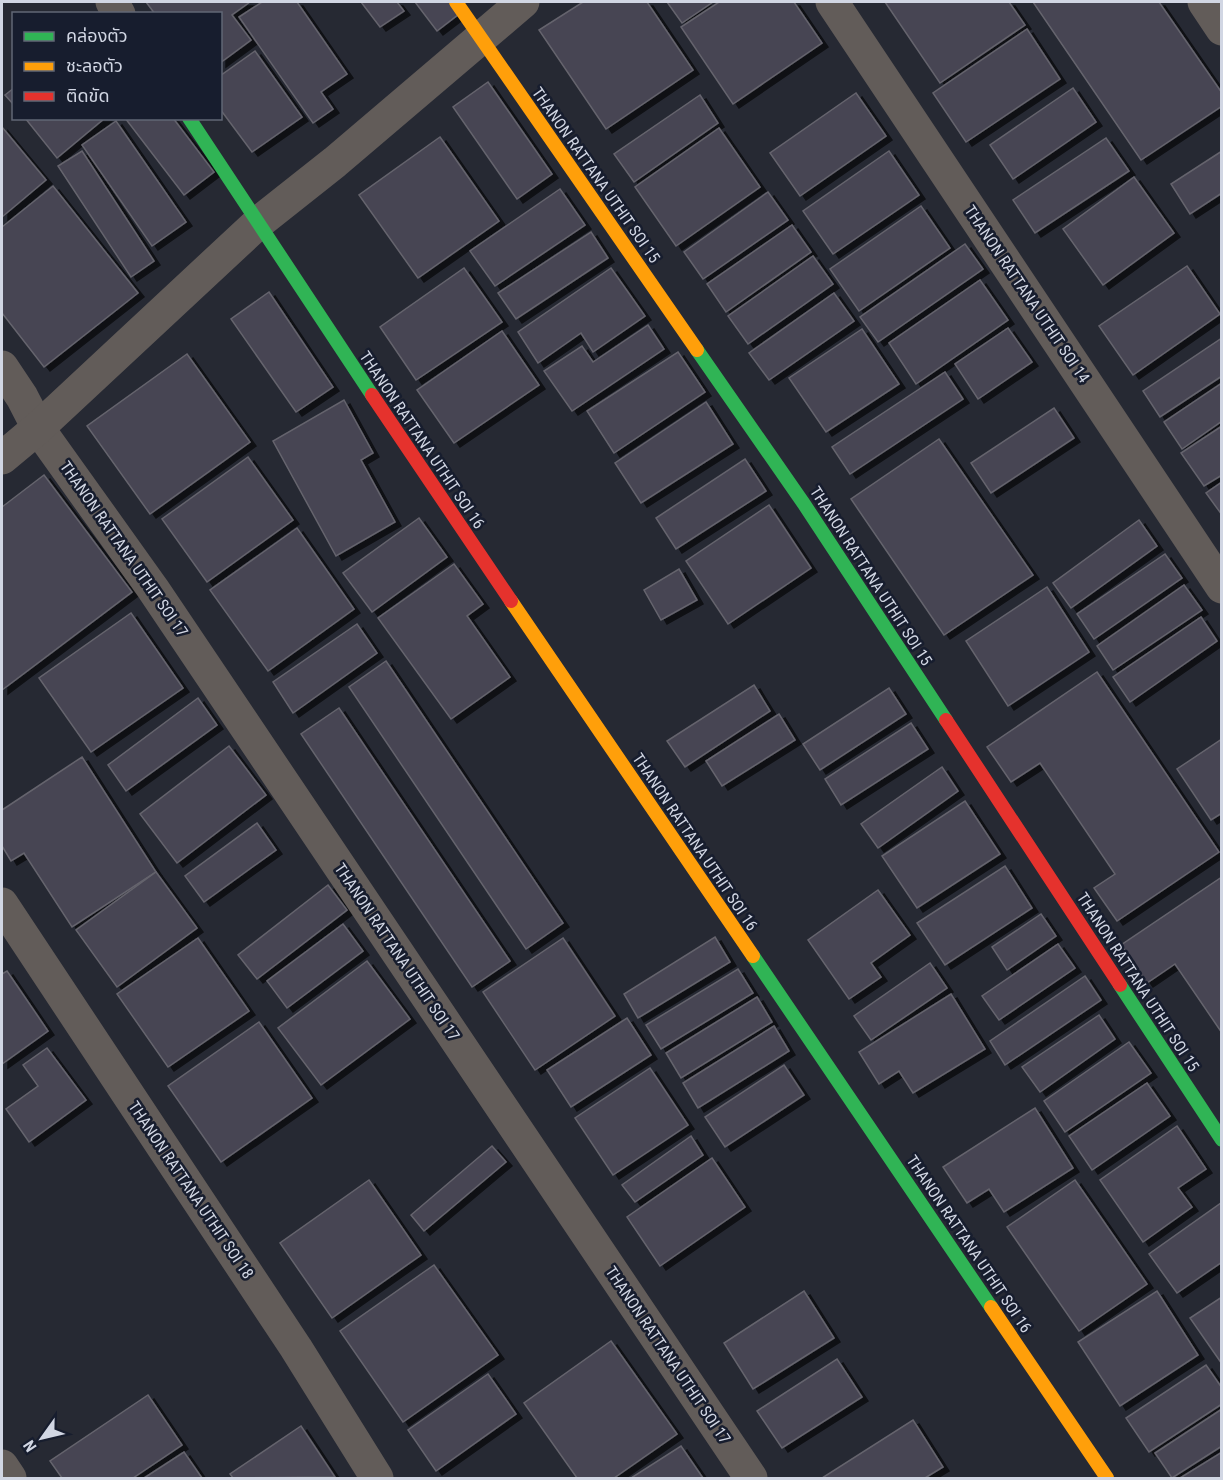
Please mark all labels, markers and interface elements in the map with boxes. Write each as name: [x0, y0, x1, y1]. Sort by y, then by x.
legend: [12, 12, 222, 120]
text: คล่องตัว: [66, 25, 128, 46]
text: ชะลอตัว: [66, 55, 123, 76]
street label: THANON RATTANA UTHIT SOI 15: [528, 84, 664, 266]
text: ติดขัด: [66, 85, 109, 106]
street label: THANON RATTANA UTHIT SOI 14: [960, 202, 1094, 386]
street label: THANON RATTANA UTHIT SOI 16: [355, 348, 489, 532]
street label: THANON RATTANA UTHIT SOI 17: [56, 458, 192, 640]
street label: THANON RATTANA UTHIT SOI 15: [806, 483, 936, 669]
street label: THANON RATTANA UTHIT SOI 16: [628, 750, 762, 934]
street label: THANON RATTANA UTHIT SOI 17: [330, 860, 464, 1044]
street label: THANON RATTANA UTHIT SOI 15: [1073, 889, 1203, 1075]
street label: THANON RATTANA UTHIT SOI 18: [124, 1098, 258, 1282]
street label: THANON RATTANA UTHIT SOI 16: [902, 1152, 1036, 1336]
street label: THANON RATTANA UTHIT SOI 17: [601, 1263, 735, 1447]
north arrow: [12, 1408, 72, 1468]
text: N: [19, 1437, 41, 1455]

